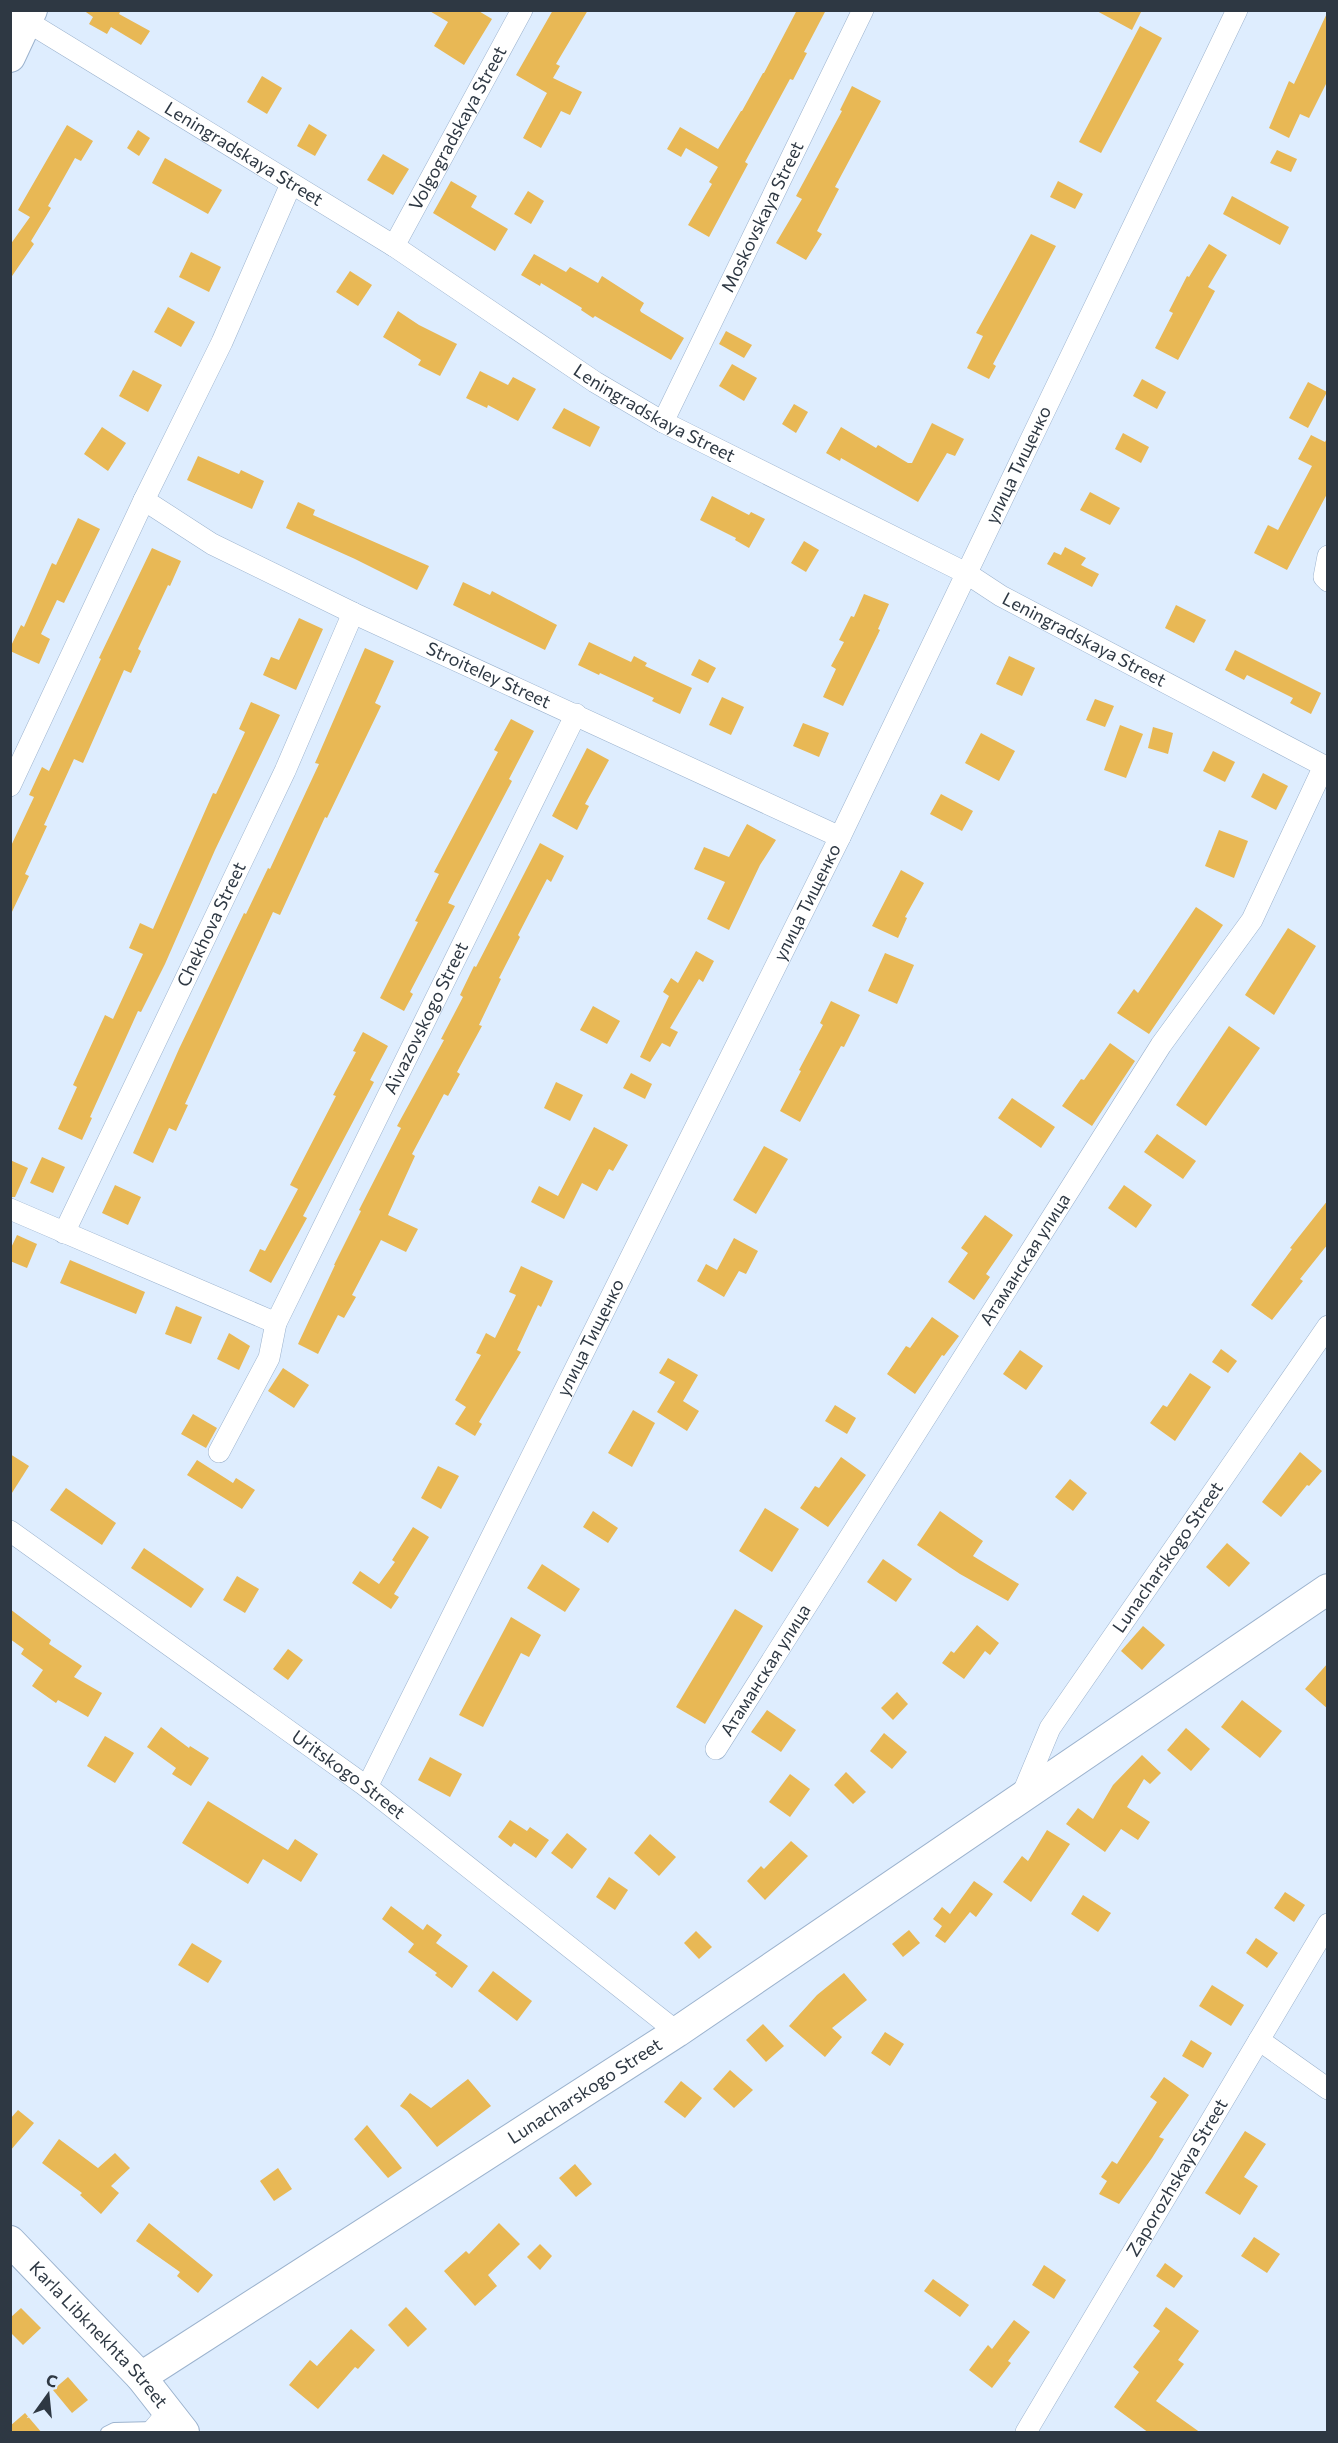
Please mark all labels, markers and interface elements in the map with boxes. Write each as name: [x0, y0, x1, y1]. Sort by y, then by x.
street label: Volgogradskaya Street: [404, 42, 510, 214]
street label: Leningradskaya Street: [161, 96, 328, 210]
street label: Moskovskaya Street: [716, 137, 808, 295]
street label: Leningradskaya Street: [570, 359, 739, 466]
street label: улица Тищенко: [980, 402, 1055, 527]
street label: Leningradskaya Street: [999, 587, 1170, 691]
street label: Stroiteley Street: [423, 636, 554, 712]
street label: улица Тищенко: [768, 840, 845, 964]
street label: Chekhova Street: [172, 858, 250, 990]
street label: Aivazovskogo Street: [378, 938, 472, 1098]
street label: Атаманская улица: [975, 1189, 1074, 1329]
street label: улица Тищенко: [551, 1275, 628, 1399]
street label: Lunacharskogo Street: [1107, 1477, 1227, 1637]
street label: Атаманская улица: [715, 1600, 815, 1740]
street label: Uritskogo Street: [288, 1725, 410, 1823]
street label: Lunacharskogo Street: [503, 2033, 666, 2148]
street label: Zaporozhskaya Street: [1121, 2094, 1232, 2260]
street label: Karla Libknekhta Street: [25, 2256, 173, 2412]
north arrow: [18, 2365, 78, 2425]
text: С: [44, 2369, 60, 2391]

